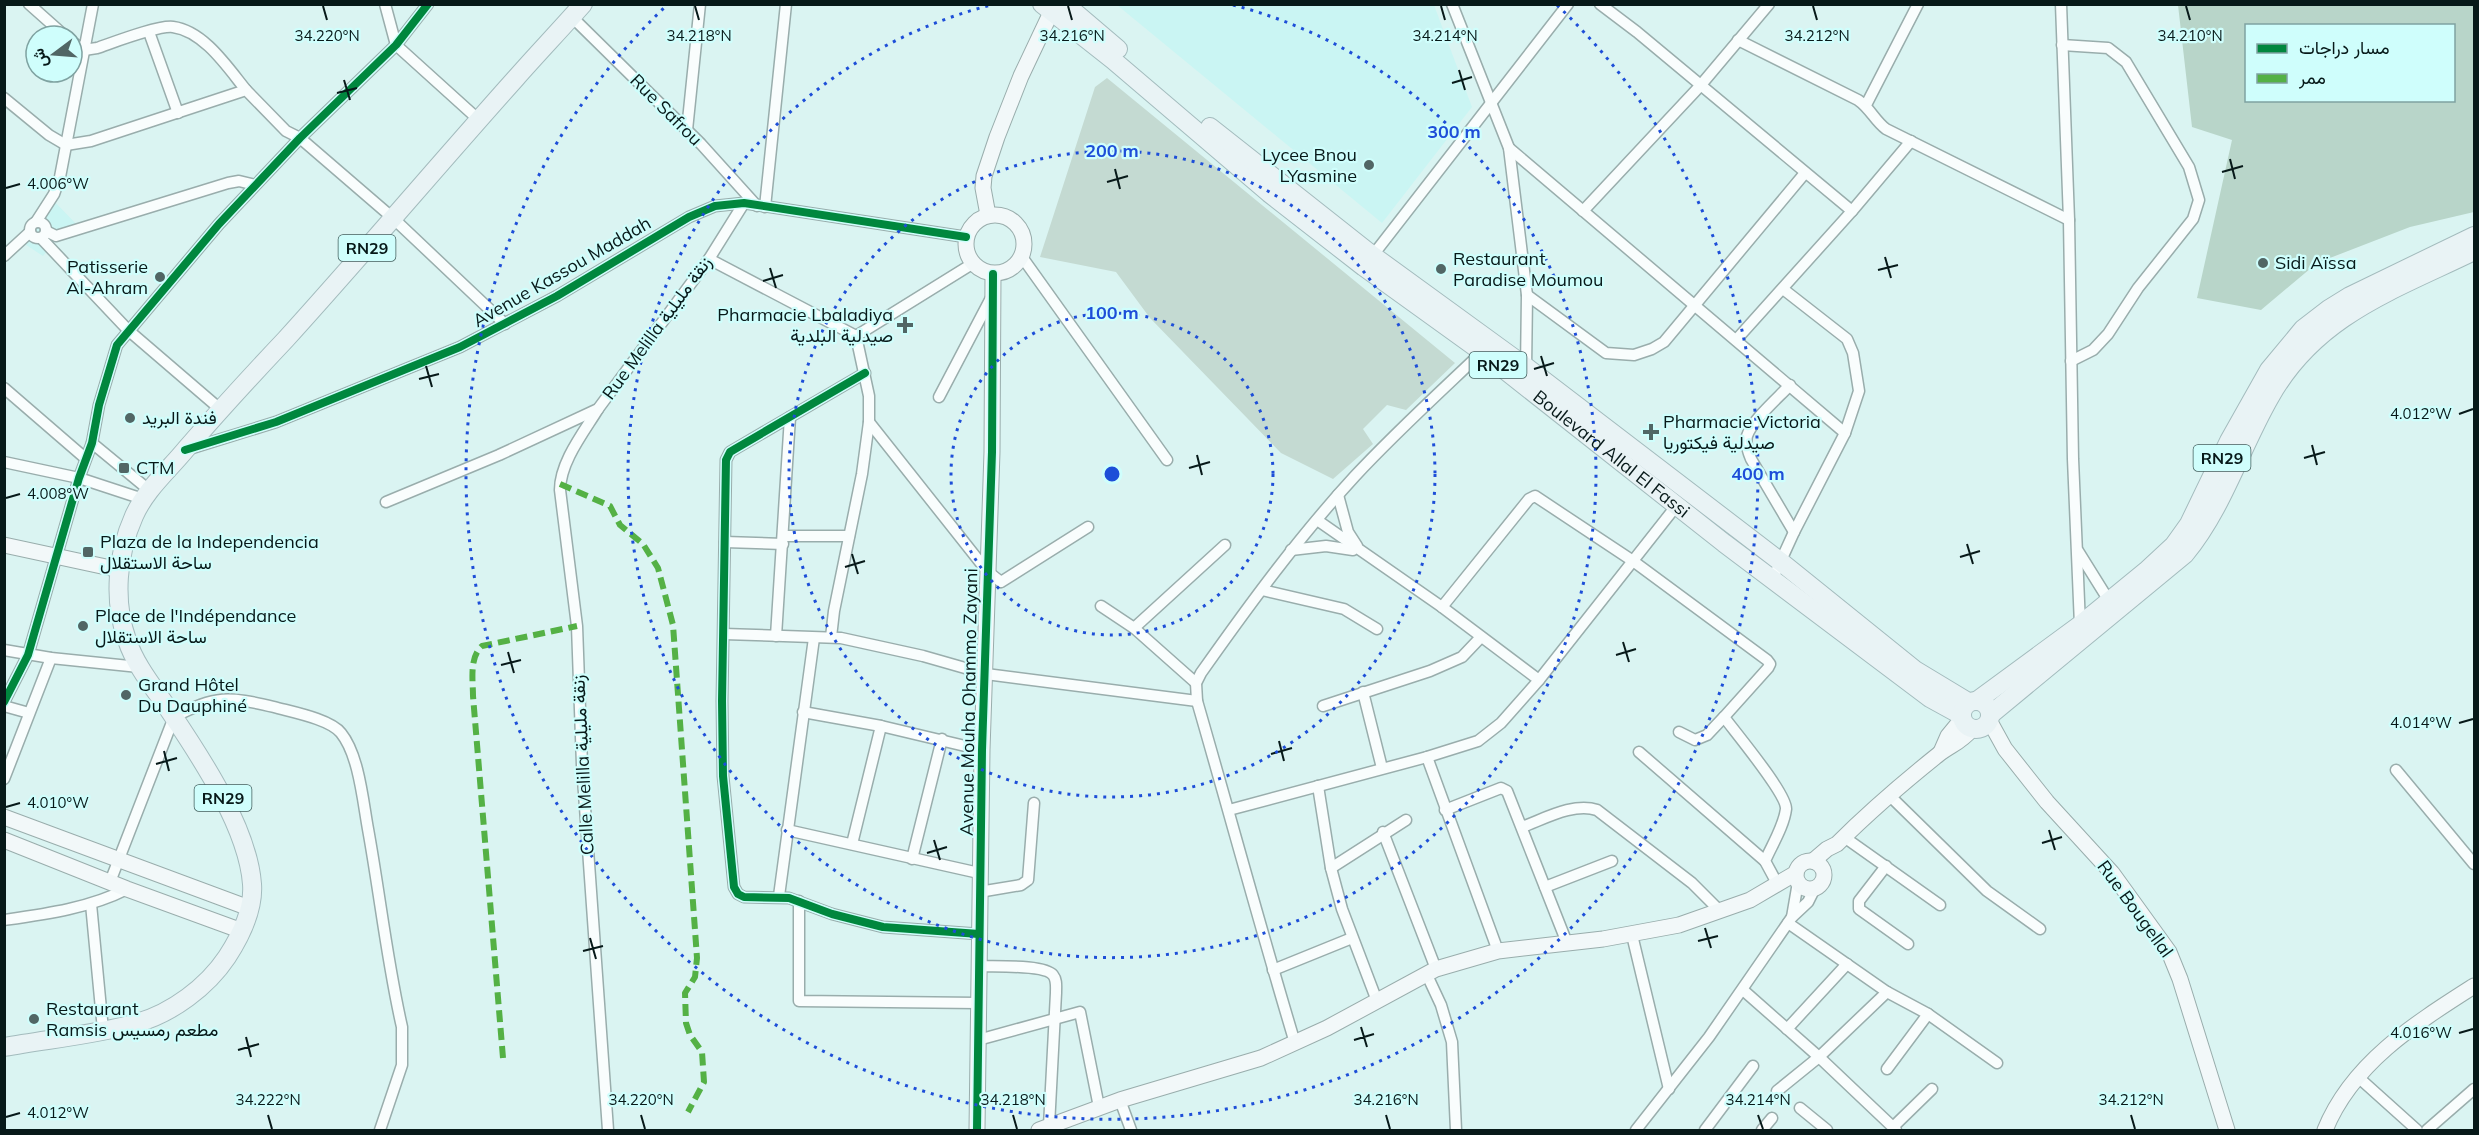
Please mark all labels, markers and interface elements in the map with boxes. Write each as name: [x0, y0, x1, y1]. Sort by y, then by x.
north arrow: [24, 24, 84, 84]
legend: [2245, 24, 2455, 102]
text: 34.220°N: [294, 26, 360, 45]
text: 34.218°N: [666, 26, 732, 45]
text: 34.216°N: [1039, 26, 1105, 45]
text: 34.214°N: [1412, 26, 1478, 45]
text: 34.212°N: [1784, 26, 1850, 45]
text: 34.210°N: [2157, 26, 2223, 45]
text: مسار دراجات: [2299, 36, 2390, 59]
text: ش: [27, 46, 52, 70]
text: ممر: [2298, 66, 2326, 89]
street label: Rue Safrou: [626, 69, 707, 150]
text: 300 m: [1427, 120, 1481, 143]
text: 200 m: [1085, 139, 1139, 162]
place label: Lycee Bnou LYasmine: [1262, 143, 1357, 187]
marker: Lycee Bnou LYasmine: [1362, 158, 1376, 172]
text: 4.006°W: [27, 174, 89, 193]
street label: Avenue Kassou Maddah: [469, 211, 655, 332]
road number: RN29: [338, 235, 395, 261]
place label: Restaurant Paradise Moumou: [1453, 247, 1603, 291]
street label: Rue Melilla زنقة مليلية: [597, 251, 716, 404]
place label: Sidi Aïssa: [2275, 251, 2356, 274]
place label: Patisserie Al-Ahram: [66, 255, 148, 299]
marker: Sidi Aïssa: [2256, 256, 2270, 270]
marker: Restaurant Paradise Moumou: [1434, 262, 1448, 276]
marker: Patisserie Al-Ahram: [153, 270, 167, 284]
text: 100 m: [1085, 301, 1139, 324]
place label: Pharmacie Lbaladiya صيدلية البلدية: [717, 303, 893, 347]
marker: Pharmacie Lbaladiya صيدلية البلدية: [898, 318, 912, 332]
road number: RN29: [1470, 352, 1526, 378]
street label: Boulevard Allal El Fassi: [1529, 385, 1695, 522]
text: 4.012°W: [2390, 404, 2452, 423]
place label: فندة البريد: [142, 406, 217, 429]
place label: Pharmacie Victoria صيدلية فيكتوريا: [1663, 410, 1821, 454]
marker: فندة البريد: [123, 411, 137, 425]
marker: Pharmacie Victoria صيدلية فيكتوريا: [1644, 425, 1658, 439]
road number: RN29: [2194, 445, 2250, 471]
place label: CTM: [136, 456, 174, 479]
marker: CTM: [117, 461, 131, 475]
text: 400 m: [1731, 462, 1785, 485]
centre of rings: [1102, 464, 1122, 484]
text: 4.008°W: [27, 484, 89, 503]
place label: Plaza de la Independencia ساحة الاستقلال: [100, 530, 319, 574]
marker: Plaza de la Independencia ساحة الاستقلال: [81, 545, 95, 559]
street label: Avenue Mouha Ohammo Zayani: [955, 568, 982, 836]
place label: Place de l'Indépendance ساحة الاستقلال: [95, 604, 296, 648]
marker: Place de l'Indépendance ساحة الاستقلال: [76, 619, 90, 633]
place label: Grand Hôtel Du Dauphiné: [138, 673, 247, 717]
street label: Calle Melilla زنقة مليلية: [566, 674, 599, 856]
marker: Grand Hôtel Du Dauphiné: [119, 688, 133, 702]
text: 4.014°W: [2390, 713, 2452, 732]
road number: RN29: [194, 785, 252, 811]
text: 4.010°W: [27, 793, 89, 812]
street label: Rue Bougellal: [2092, 856, 2178, 962]
place label: Restaurant Ramsis مطعم رمسيس: [46, 997, 218, 1042]
marker: Restaurant Ramsis مطعم رمسيس: [27, 1012, 41, 1026]
text: 4.016°W: [2390, 1023, 2452, 1042]
text: 34.222°N: [235, 1090, 301, 1109]
text: 34.220°N: [608, 1090, 674, 1109]
text: 34.218°N: [980, 1090, 1046, 1109]
text: 34.216°N: [1353, 1090, 1419, 1109]
text: 34.214°N: [1725, 1090, 1791, 1109]
text: 34.212°N: [2098, 1090, 2164, 1109]
text: 4.012°W: [27, 1103, 89, 1122]

